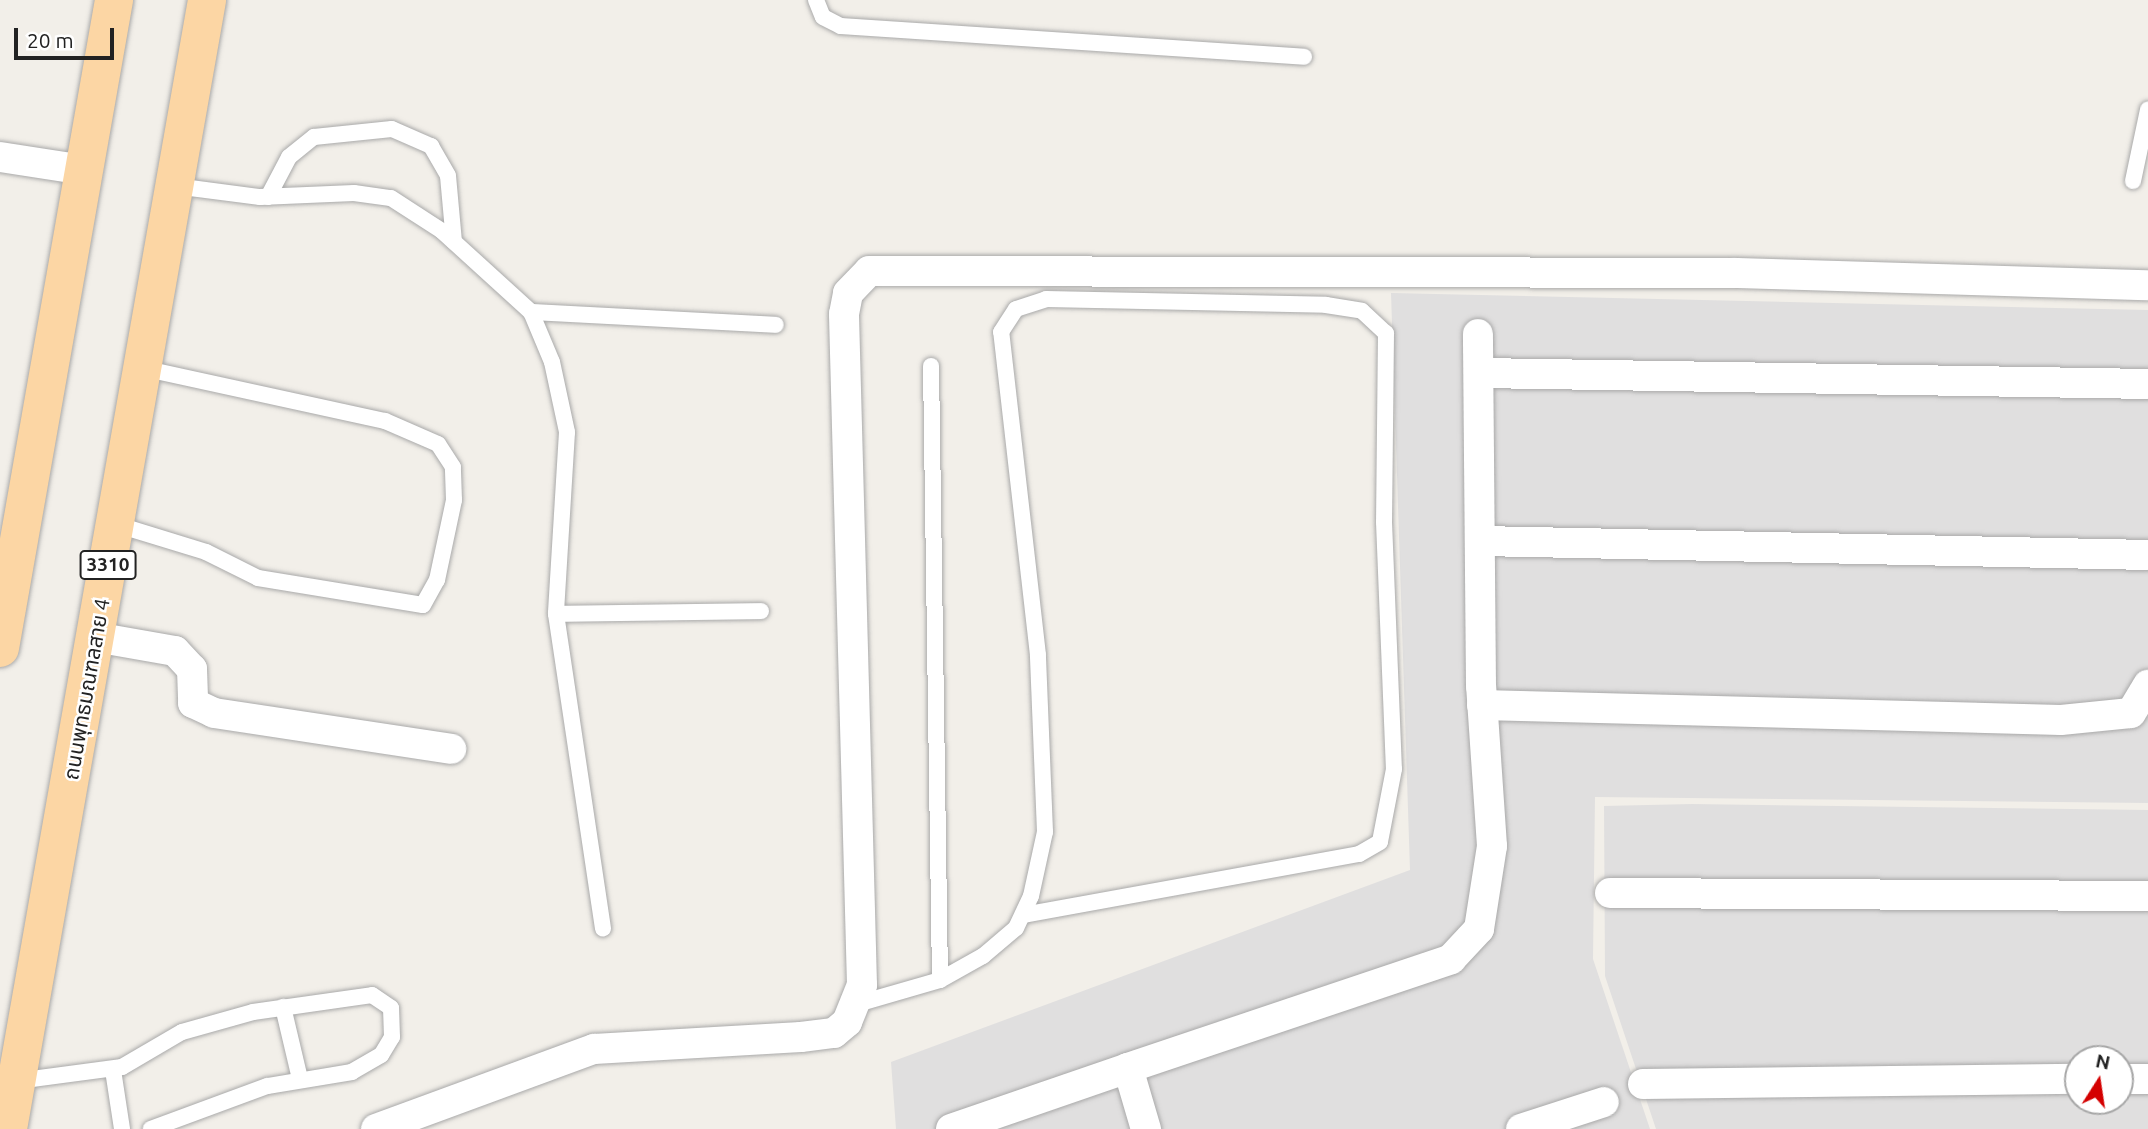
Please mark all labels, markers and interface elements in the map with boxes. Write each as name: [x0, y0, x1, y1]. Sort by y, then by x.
scale bar: [18, 14, 117, 58]
text: 20 m: [27, 28, 74, 52]
road number: 3310: [78, 550, 138, 580]
street label: ถนนพุทธมณฑลสาย 4: [58, 596, 114, 782]
north arrow: [2064, 1045, 2134, 1115]
text: N: [2094, 1049, 2112, 1074]

